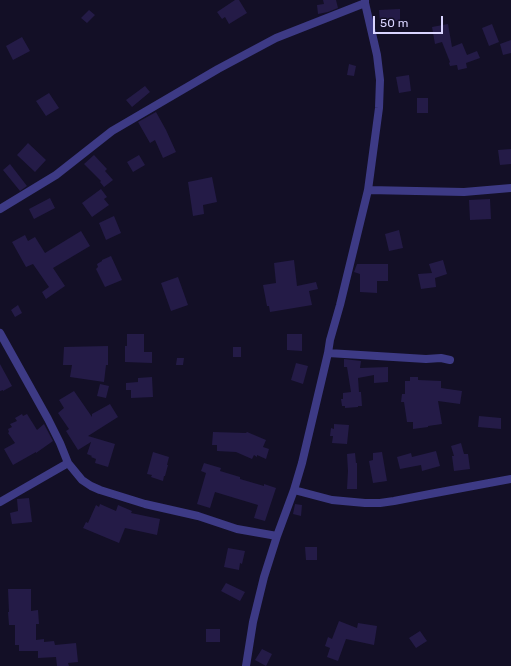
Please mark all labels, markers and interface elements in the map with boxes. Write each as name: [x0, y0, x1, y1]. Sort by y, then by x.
scale bar: [375, 8, 445, 34]
text: 50 m: [380, 16, 408, 30]

